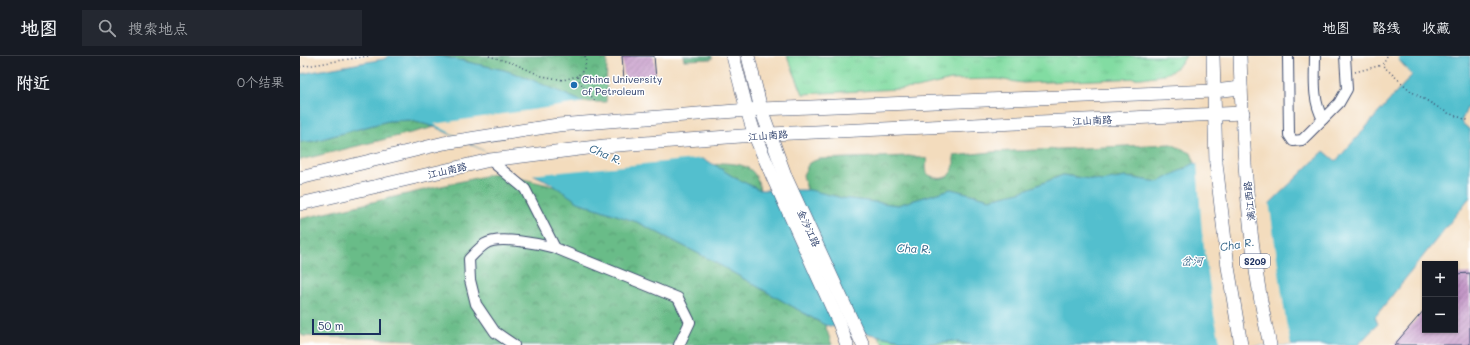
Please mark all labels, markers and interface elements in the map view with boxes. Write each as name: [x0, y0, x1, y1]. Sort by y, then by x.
search box: [82, 10, 362, 46]
text: 地图: [20, 15, 58, 40]
icon: search: [96, 17, 118, 39]
text: 搜索地点: [128, 18, 188, 38]
text: 地图: [1322, 18, 1350, 37]
text: 路线: [1372, 18, 1400, 37]
text: 收藏: [1422, 18, 1450, 37]
text: 附近: [16, 71, 50, 93]
place label: China University of Petroleum: [582, 72, 662, 98]
text: 0个结果: [237, 73, 284, 90]
marker: China University of Petroleum: [569, 80, 579, 90]
street label: 江山南路: [1072, 112, 1112, 128]
street label: 江山南路: [748, 127, 788, 143]
water label: Cha R.: [587, 140, 625, 168]
street label: 江山南路: [426, 159, 468, 181]
street label: 漓江西路: [1240, 180, 1258, 222]
street label: 金沙江路: [794, 207, 824, 249]
water label: Cha R.: [1219, 234, 1255, 254]
water label: Cha R.: [896, 240, 932, 256]
water label: 岔河: [1181, 253, 1205, 268]
road number: S209: [1240, 254, 1270, 268]
map controls: [1422, 261, 1458, 333]
button: +: [1422, 261, 1458, 297]
button: −: [1422, 297, 1458, 333]
scale bar: [312, 317, 381, 336]
text: 50 m: [318, 318, 344, 333]

